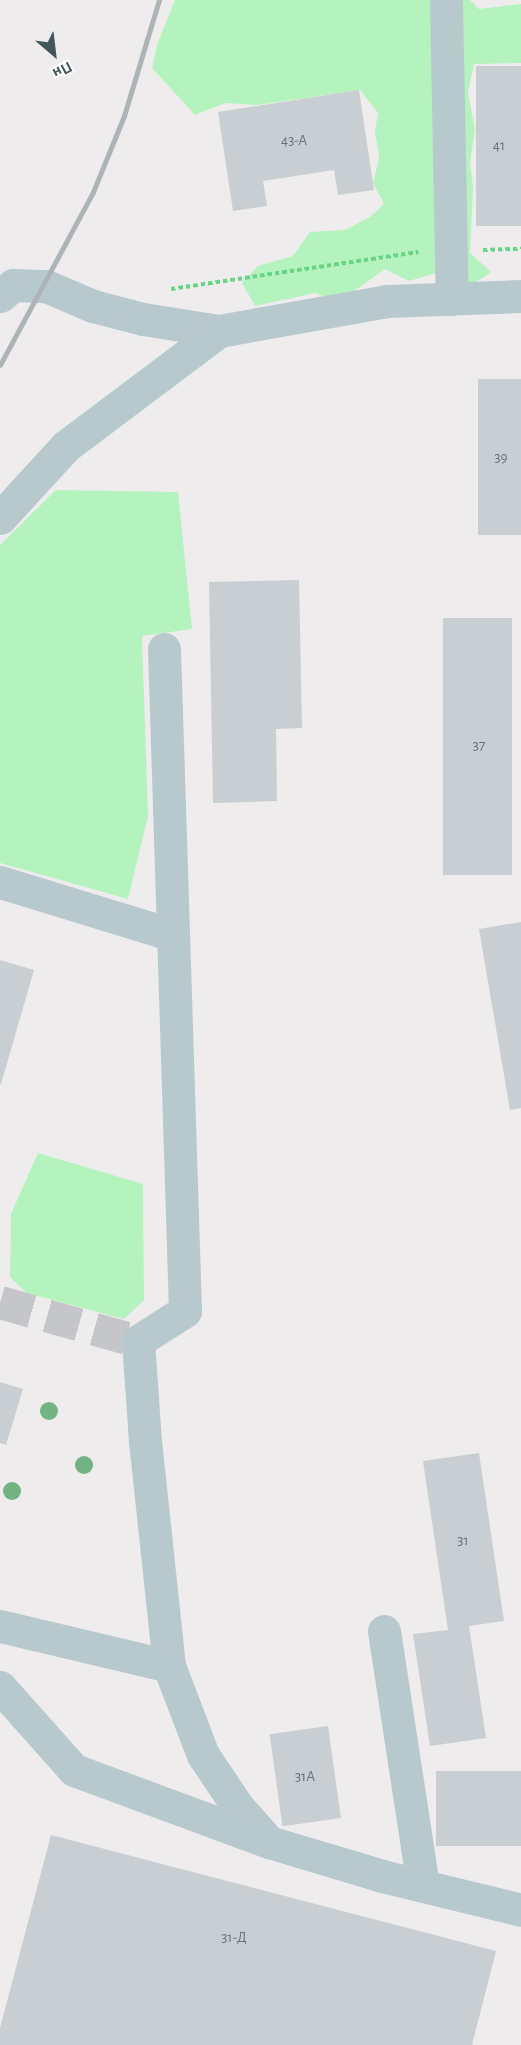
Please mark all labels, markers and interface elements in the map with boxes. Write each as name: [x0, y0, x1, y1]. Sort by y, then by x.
north arrow: [24, 24, 84, 84]
text: Пн: [50, 58, 75, 82]
house number: 43-А: [281, 132, 307, 150]
house number: 41: [493, 137, 505, 155]
house number: 39: [494, 449, 508, 467]
house number: 37: [473, 737, 485, 755]
house number: 31: [457, 1532, 469, 1550]
house number: 31А: [295, 1768, 315, 1786]
house number: 31-Д: [221, 1929, 247, 1947]

